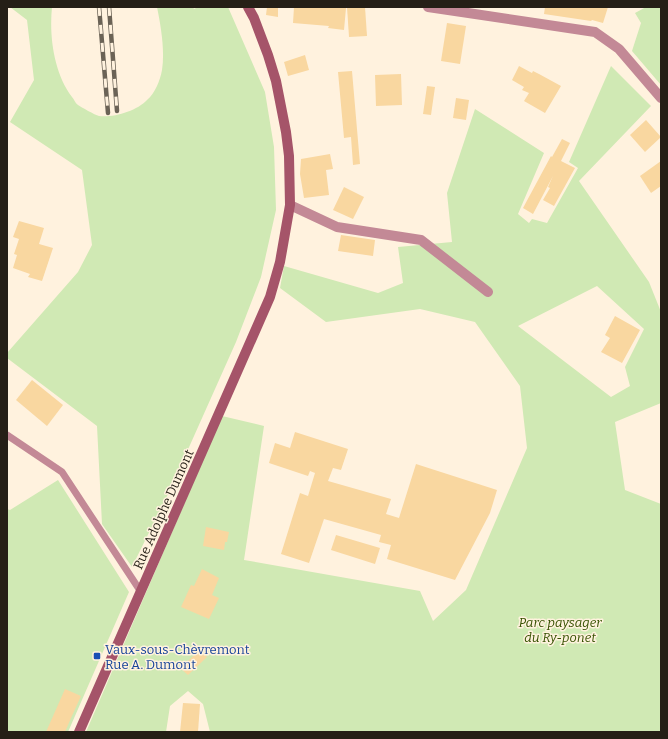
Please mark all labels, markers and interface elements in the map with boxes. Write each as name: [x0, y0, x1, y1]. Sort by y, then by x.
street label: Rue Adolphe Dumont: [130, 447, 197, 571]
park label: Parc paysager du Ry-ponet: [518, 615, 602, 645]
place label: Vaux-sous-Chèvremont Rue A. Dumont: [105, 642, 250, 672]
marker: Vaux-sous-Chèvremont Rue A. Dumont: [92, 651, 102, 661]

